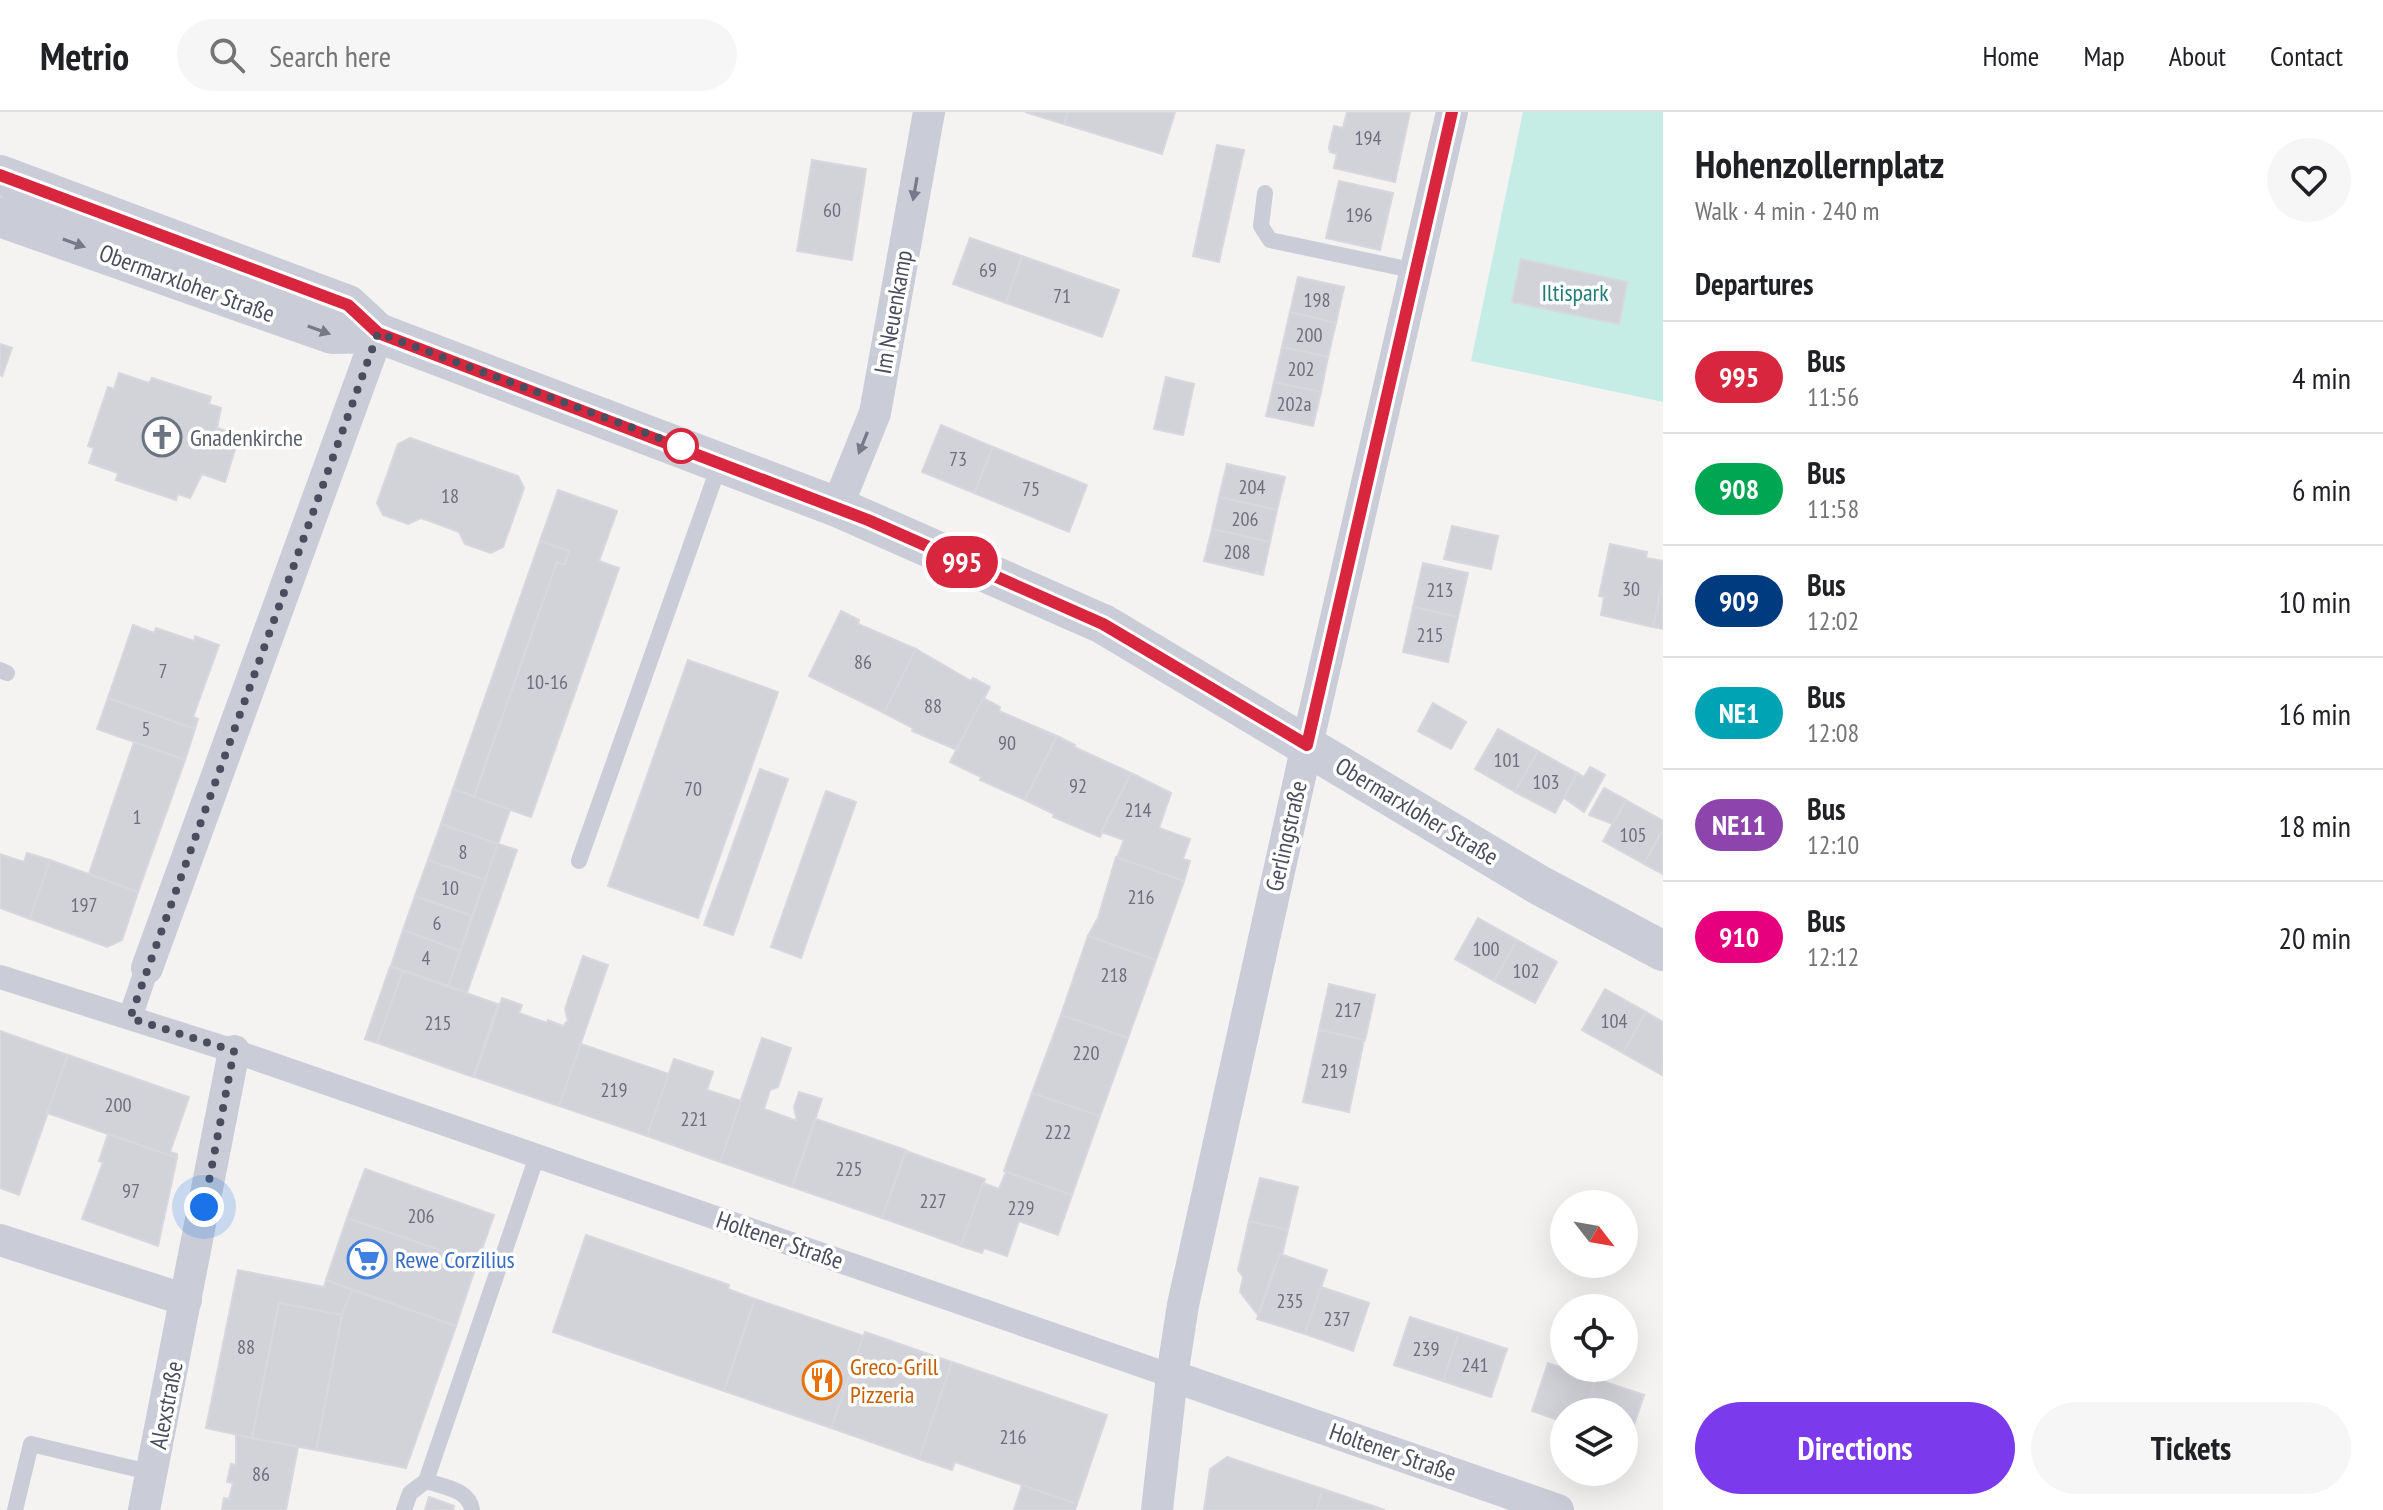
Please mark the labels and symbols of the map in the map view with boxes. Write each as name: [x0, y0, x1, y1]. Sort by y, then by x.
house number: 194: [1355, 125, 1382, 151]
one-way arrow: [909, 177, 921, 202]
house number: 60: [823, 197, 841, 223]
house number: 196: [1346, 202, 1373, 228]
one-way arrow: [62, 237, 86, 249]
street label: Obermarxloher Straße: [95, 237, 279, 329]
street label: Im Neuenkamp: [867, 248, 919, 376]
house number: 69: [979, 257, 997, 283]
park label: Iltispark: [1541, 277, 1609, 308]
house number: 71: [1053, 283, 1071, 309]
house number: 198: [1304, 287, 1331, 313]
house number: 200: [1296, 322, 1323, 348]
one-way arrow: [307, 324, 331, 336]
house number: 202: [1288, 356, 1315, 382]
house number: 202a: [1277, 391, 1312, 417]
church icon: Gnadenkirche: [141, 416, 183, 458]
place label: Gnadenkirche: [190, 422, 303, 453]
unlabelled marker: [664, 429, 698, 463]
one-way arrow: [856, 431, 869, 455]
house number: 73: [949, 446, 967, 472]
house number: 204: [1239, 474, 1266, 500]
house number: 75: [1022, 476, 1040, 502]
house number: 18: [441, 483, 459, 509]
house number: 206: [1232, 506, 1259, 532]
line badge: 995: [916, 536, 1008, 588]
house number: 208: [1224, 539, 1251, 565]
house number: 30: [1622, 576, 1640, 602]
house number: 213: [1427, 577, 1454, 603]
house number: 215: [1417, 622, 1444, 648]
house number: 86: [854, 649, 872, 675]
house number: 7: [159, 658, 168, 684]
house number: 10-16: [526, 669, 568, 695]
house number: 88: [924, 693, 942, 719]
house number: 5: [142, 716, 151, 742]
house number: 90: [998, 730, 1016, 756]
house number: 101: [1494, 747, 1521, 773]
street label: Obermarxloher Straße: [1330, 750, 1504, 872]
house number: 103: [1533, 769, 1560, 795]
house number: 92: [1069, 773, 1087, 799]
house number: 70: [684, 776, 702, 802]
street label: Gerlingstraße: [1258, 778, 1314, 894]
house number: 214: [1125, 797, 1152, 823]
house number: 1: [133, 804, 142, 830]
house number: 105: [1620, 822, 1647, 848]
house number: 8: [459, 839, 468, 865]
house number: 10: [441, 875, 459, 901]
house number: 216: [1128, 884, 1155, 910]
house number: 197: [71, 892, 98, 918]
house number: 6: [433, 910, 442, 936]
house number: 100: [1473, 936, 1500, 962]
house number: 4: [422, 945, 431, 971]
house number: 102: [1513, 958, 1540, 984]
house number: 218: [1101, 962, 1128, 988]
house number: 217: [1335, 997, 1362, 1023]
house number: 104: [1601, 1008, 1628, 1034]
house number: 215: [425, 1010, 452, 1036]
house number: 220: [1073, 1040, 1100, 1066]
house number: 219: [1321, 1058, 1348, 1084]
house number: 219: [601, 1077, 628, 1103]
house number: 200: [105, 1092, 132, 1118]
house number: 221: [681, 1106, 708, 1132]
house number: 222: [1045, 1119, 1072, 1145]
house number: 225: [836, 1156, 863, 1182]
house number: 97: [122, 1178, 140, 1204]
your location: [184, 1187, 224, 1227]
house number: 227: [920, 1188, 947, 1214]
north arrow: [1550, 1190, 1638, 1278]
house number: 229: [1008, 1195, 1035, 1221]
house number: 206: [408, 1203, 435, 1229]
street label: Holtener Straße: [713, 1204, 847, 1276]
supermarket icon: Rewe Corzilius: [346, 1238, 388, 1280]
place label: Rewe Corzilius: [395, 1244, 515, 1275]
house number: 235: [1277, 1288, 1304, 1314]
house number: 237: [1324, 1306, 1351, 1332]
house number: 88: [237, 1334, 255, 1360]
house number: 239: [1413, 1336, 1440, 1362]
place label: Greco-Grill Pizzeria: [850, 1351, 939, 1410]
house number: 241: [1462, 1352, 1489, 1378]
street label: Alexstraße: [142, 1358, 190, 1452]
restaurant icon: Greco-Grill Pizzeria: [801, 1359, 843, 1401]
street label: Holtener Straße: [1326, 1416, 1460, 1488]
house number: 216: [1000, 1424, 1027, 1450]
house number: 86: [252, 1461, 270, 1487]

